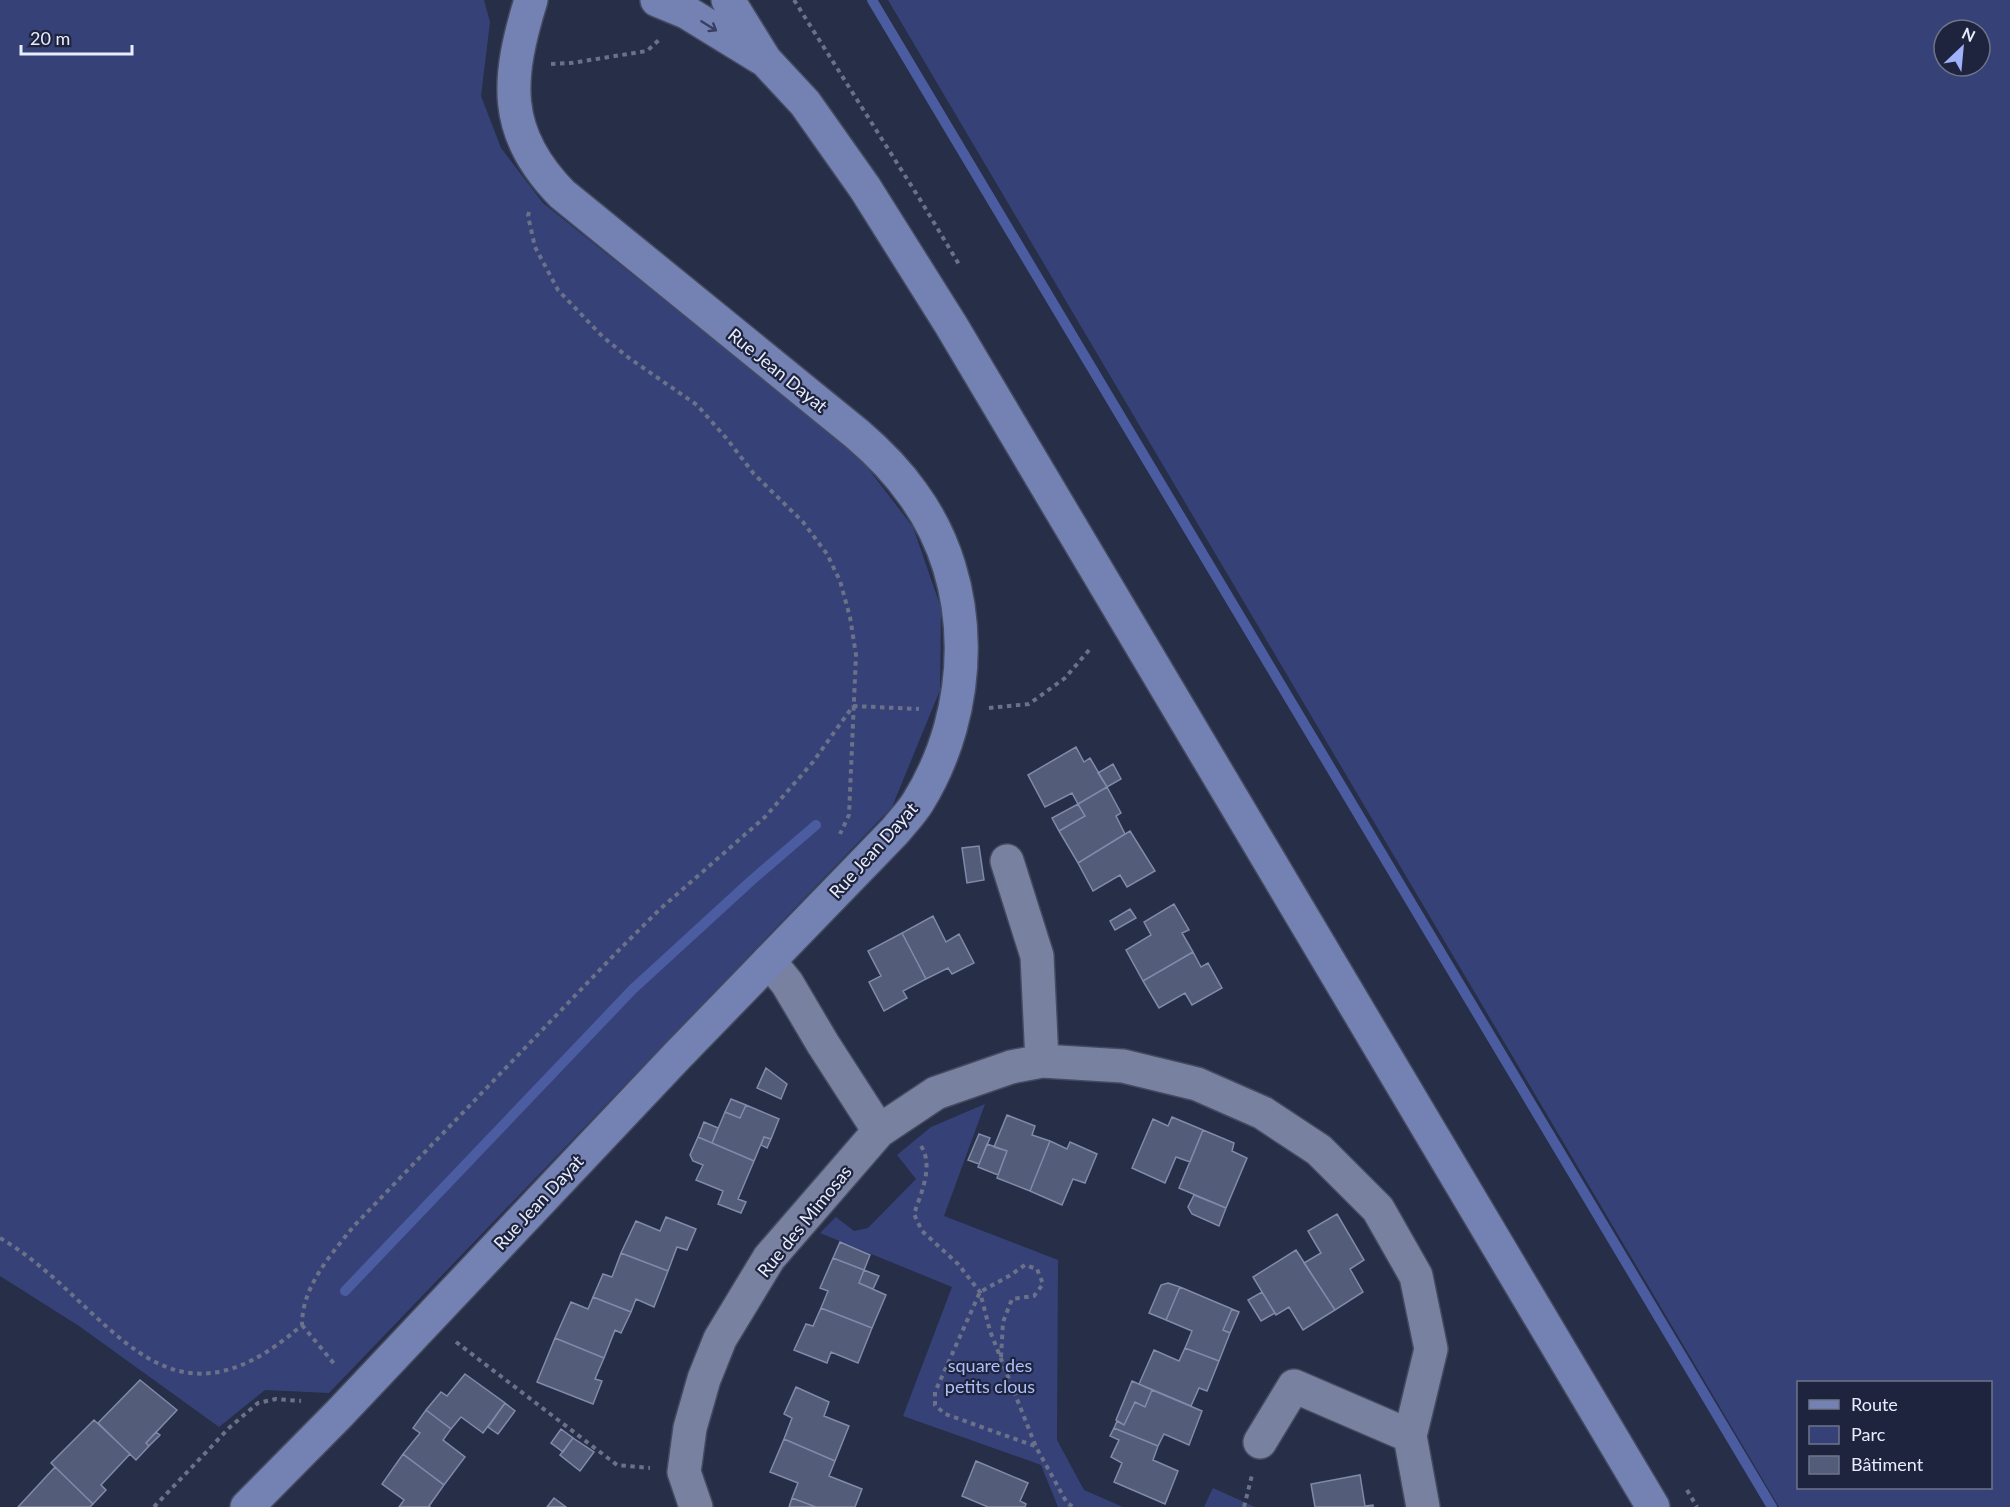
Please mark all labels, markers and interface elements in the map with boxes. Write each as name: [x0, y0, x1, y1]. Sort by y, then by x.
scale bar: [21, 18, 132, 56]
north arrow: [1932, 18, 1992, 78]
one-way arrow: [700, 20, 717, 33]
text: N: [1959, 23, 1978, 45]
text: 20 m: [30, 27, 70, 49]
street label: Rue Jean Dayat: [724, 323, 833, 417]
street label: Rue Jean Dayat: [824, 797, 922, 903]
street label: Rue Jean Dayat: [489, 1150, 588, 1254]
street label: Rue des Mimosas: [752, 1161, 856, 1281]
park label: square des petits clous: [945, 1354, 1035, 1397]
legend: [1797, 1381, 1992, 1489]
text: Route: [1851, 1393, 1898, 1415]
text: Parc: [1851, 1423, 1886, 1445]
text: Bâtiment: [1851, 1453, 1924, 1475]

